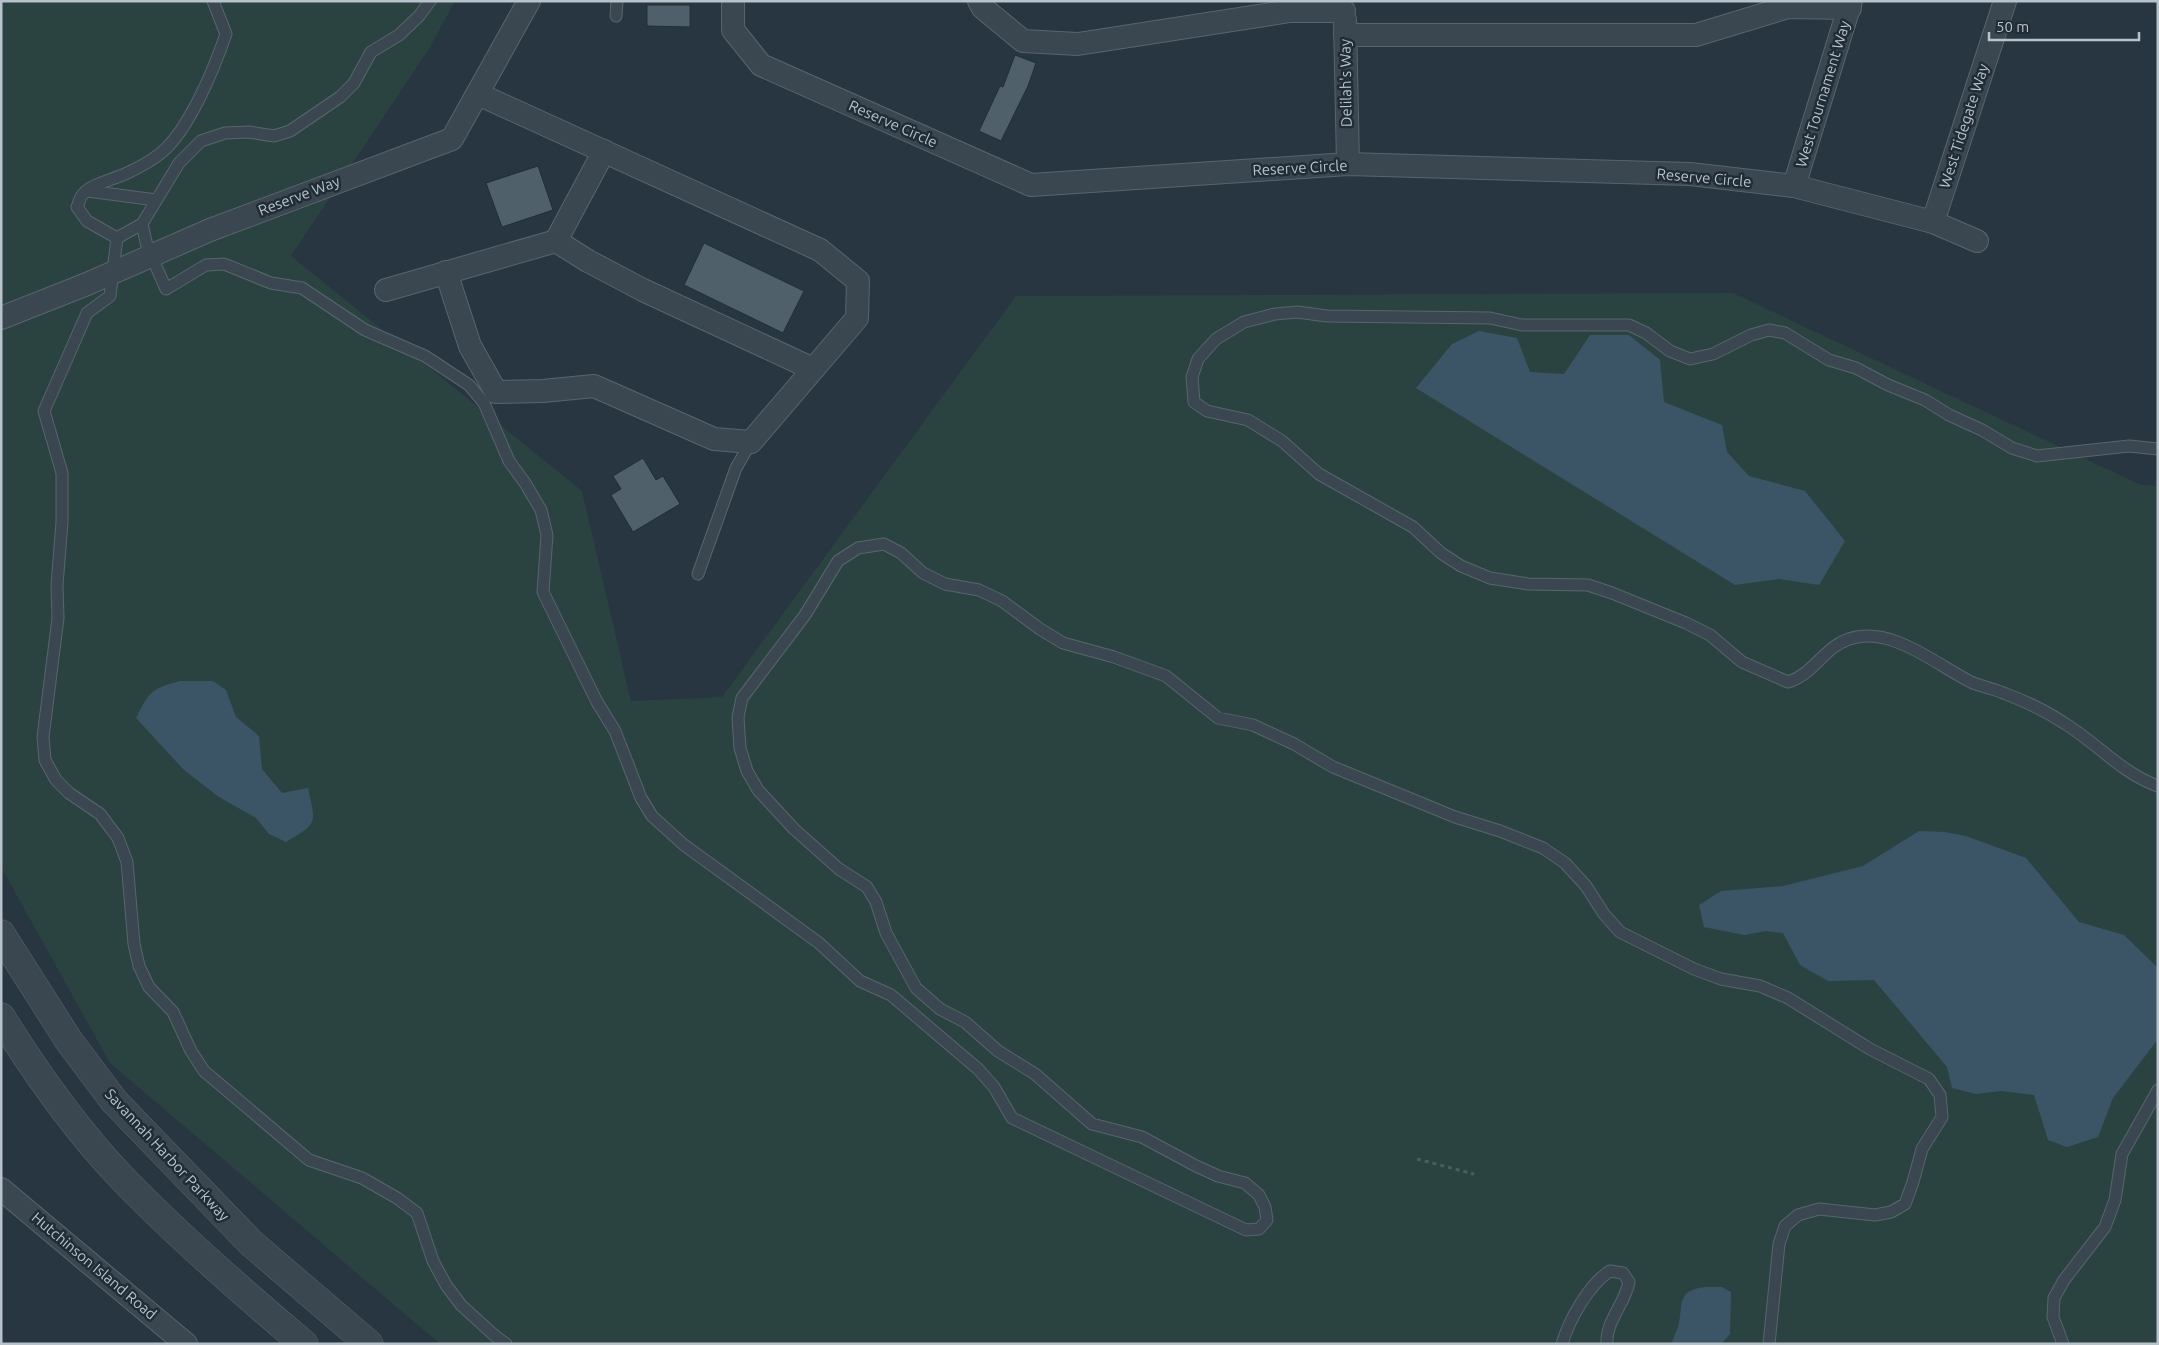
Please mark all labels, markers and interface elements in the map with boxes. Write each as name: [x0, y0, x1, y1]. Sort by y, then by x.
scale bar: [1989, 10, 2139, 42]
text: 50 m: [1996, 18, 2029, 35]
street label: West Tournament Way: [1792, 19, 1853, 169]
street label: Delilah's Way: [1336, 39, 1355, 127]
street label: West Tidegate Way: [1935, 62, 1992, 190]
street label: Reserve Circle: [846, 96, 940, 151]
street label: Reserve Circle: [1252, 157, 1348, 178]
street label: Reserve Circle: [1656, 165, 1752, 190]
street label: Reserve Way: [256, 172, 342, 219]
street label: Savannah Harbor Parkway: [102, 1085, 233, 1224]
street label: Hutchinson Island Road: [29, 1209, 160, 1323]

